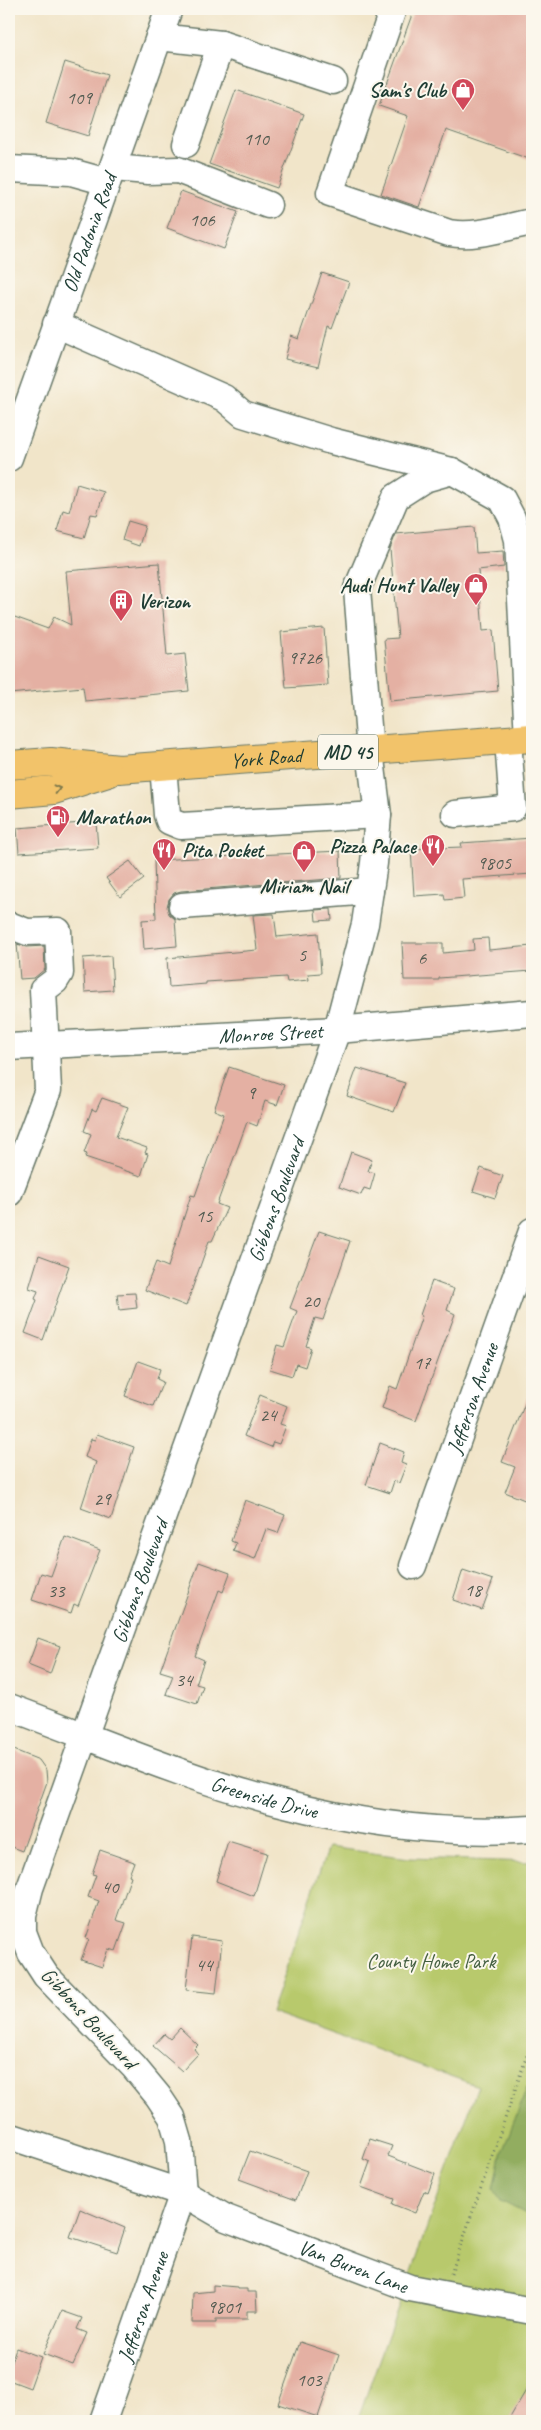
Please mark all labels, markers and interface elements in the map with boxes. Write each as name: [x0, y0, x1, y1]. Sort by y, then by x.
place label: Sam's Club: [369, 77, 448, 103]
shop icon: Sam's Club: [450, 77, 476, 111]
house number: 109: [66, 86, 93, 110]
house number: 110: [243, 127, 270, 151]
street label: Old Padonia Road: [56, 166, 124, 296]
house number: 106: [189, 208, 216, 232]
place label: Audi Hunt Valley: [340, 572, 461, 598]
shop icon: Audi Hunt Valley: [463, 572, 489, 606]
building icon: Verizon: [108, 588, 134, 622]
place label: Verizon: [138, 588, 192, 614]
house number: 9726: [288, 646, 324, 670]
road number: MD 45: [318, 734, 378, 770]
street label: York Road: [229, 742, 306, 774]
one-way arrow: [52, 784, 61, 794]
fuel station icon: Marathon: [45, 804, 71, 838]
place label: Marathon: [76, 804, 152, 830]
place label: Pizza Palace: [330, 833, 418, 859]
restaurant icon: Pizza Palace: [420, 833, 446, 867]
restaurant icon: Pita Pocket: [151, 837, 177, 871]
place label: Pita Pocket: [182, 837, 265, 863]
shop icon: Miriam Nail: [291, 839, 317, 873]
house number: 9805: [477, 851, 513, 875]
place label: Miriam Nail: [260, 873, 352, 899]
house number: 5: [298, 943, 308, 967]
house number: 6: [418, 946, 428, 970]
street label: Monroe Street: [218, 1018, 325, 1049]
house number: 9: [247, 1081, 257, 1105]
street label: Gibbons Boulevard: [242, 1131, 312, 1265]
house number: 15: [195, 1204, 214, 1228]
house number: 20: [302, 1289, 321, 1313]
street label: Jefferson Avenue: [441, 1338, 505, 1458]
house number: 17: [413, 1351, 432, 1375]
house number: 24: [259, 1403, 279, 1427]
house number: 29: [93, 1487, 112, 1511]
street label: Gibbons Boulevard: [106, 1512, 175, 1647]
house number: 18: [464, 1578, 484, 1602]
house number: 33: [47, 1579, 66, 1603]
house number: 34: [175, 1668, 195, 1692]
street label: Greenside Drive: [208, 1770, 321, 1825]
house number: 40: [101, 1875, 120, 1899]
park label: County Home Park: [367, 1948, 497, 1974]
house number: 44: [195, 1953, 215, 1977]
street label: Gibbons Boulevard: [35, 1962, 145, 2077]
street label: Van Buren Lane: [295, 2234, 413, 2299]
street label: Jefferson Avenue: [111, 2247, 175, 2366]
house number: 9801: [207, 2295, 243, 2319]
house number: 103: [296, 2368, 323, 2392]

